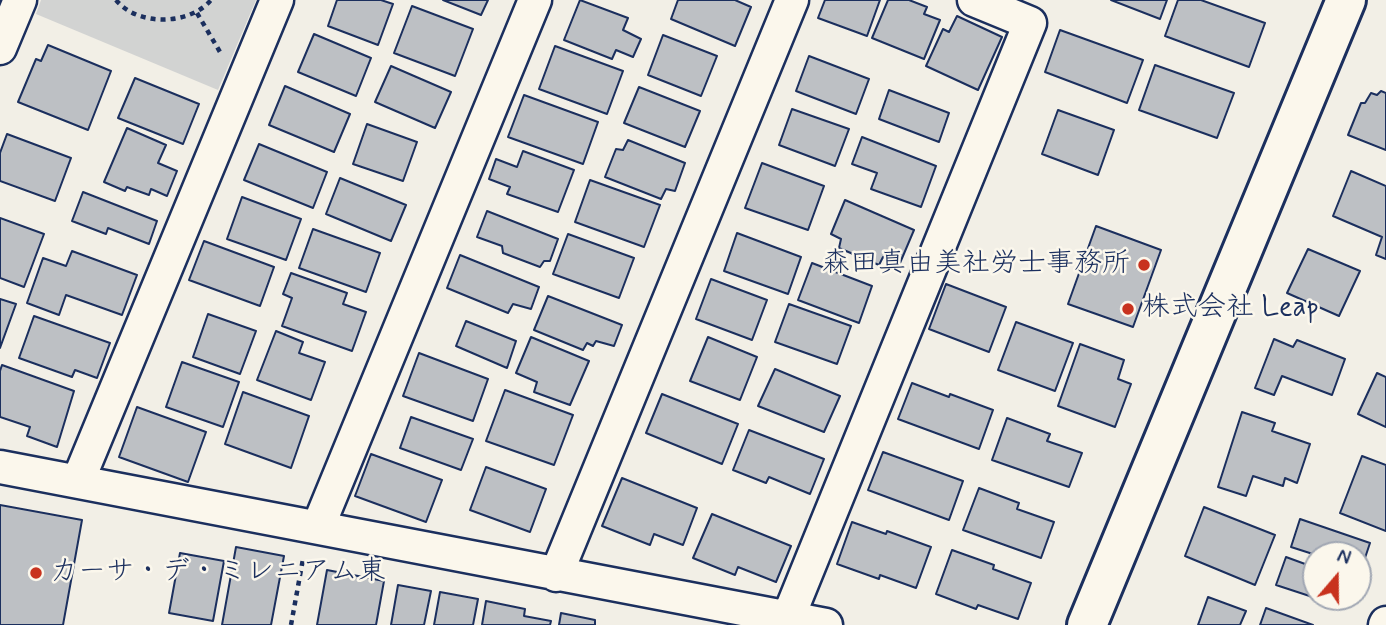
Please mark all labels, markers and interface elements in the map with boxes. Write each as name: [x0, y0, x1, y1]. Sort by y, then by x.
place label: 森田真由美社労士事務所: [822, 248, 1130, 282]
marker: 森田真由美社労士事務所: [1136, 257, 1152, 273]
place label: 株式会社 Leap: [1142, 292, 1319, 326]
marker: 株式会社 Leap: [1120, 301, 1136, 317]
north arrow: [1302, 541, 1372, 611]
text: N: [1333, 544, 1354, 572]
place label: カーサ・デ・ミレニアム東: [50, 556, 386, 590]
marker: カーサ・デ・ミレニアム東: [28, 565, 44, 581]

